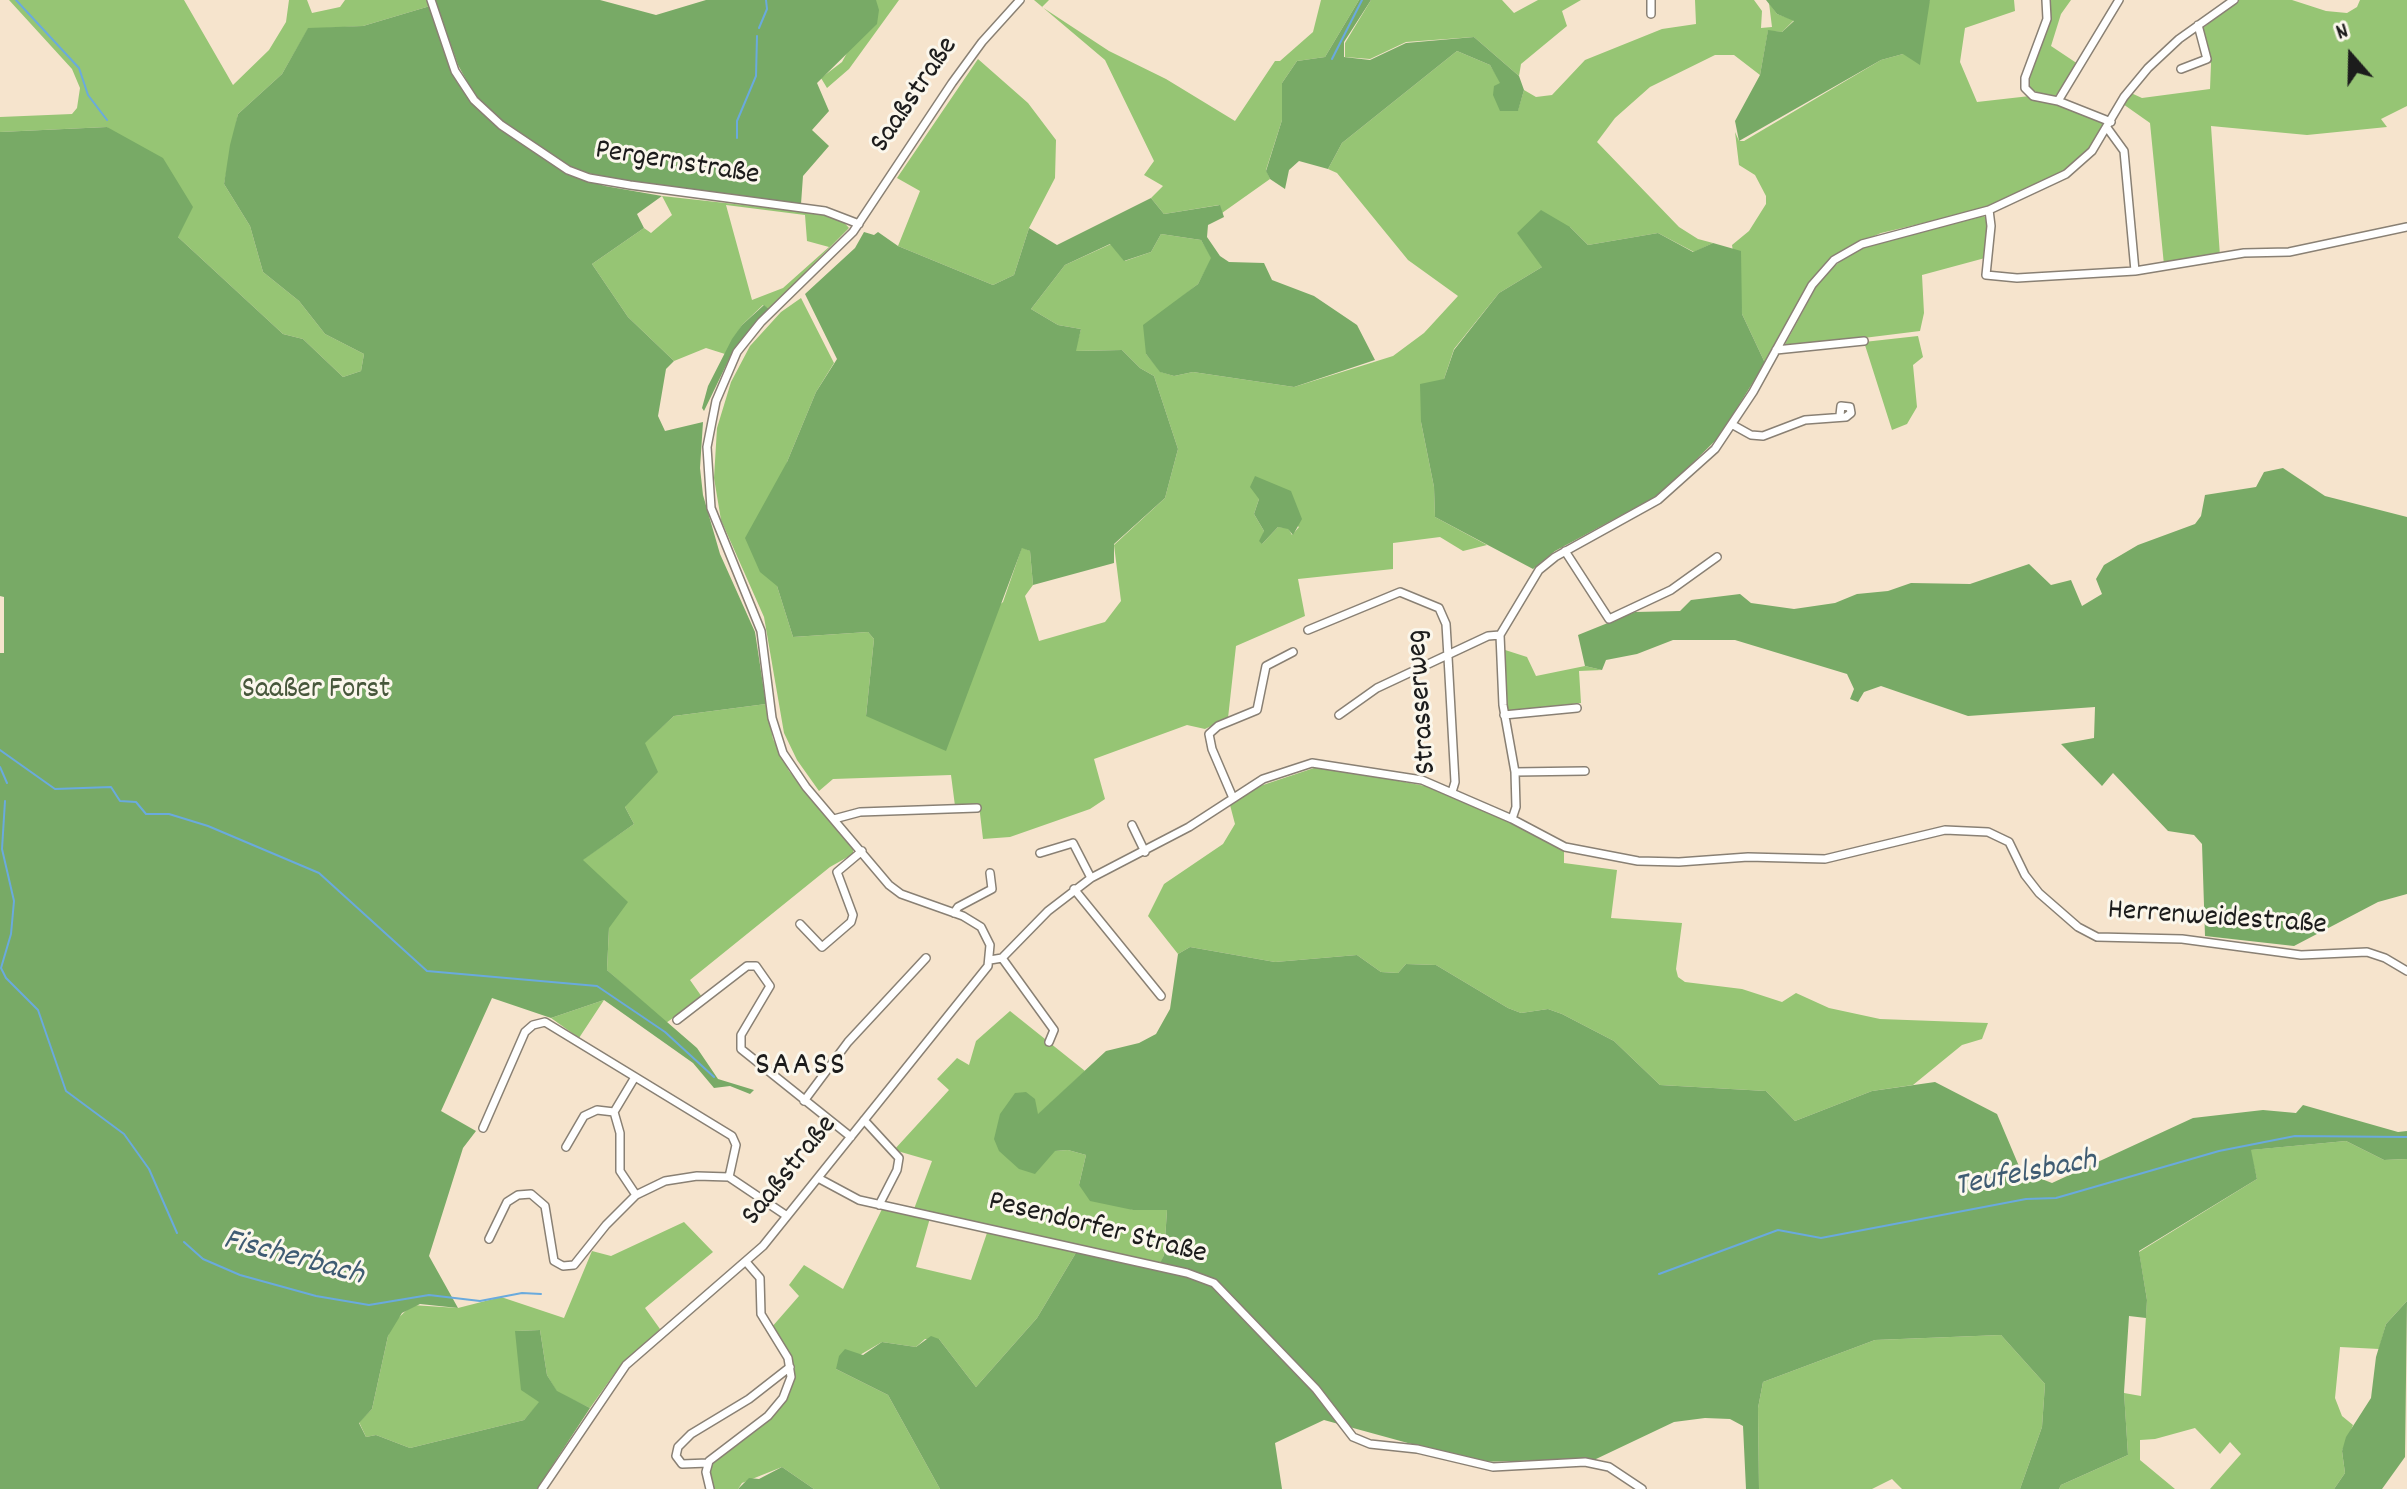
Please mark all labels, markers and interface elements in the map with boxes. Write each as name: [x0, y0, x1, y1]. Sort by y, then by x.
north arrow: [2311, 16, 2391, 96]
text: N: [2332, 17, 2353, 49]
street label: Saaßstraße: [864, 31, 968, 161]
street label: Pergernstraße: [592, 134, 762, 196]
street label: Strasserweg: [1401, 629, 1447, 775]
park label: Saaßer Forst: [242, 674, 390, 710]
street label: Herrenweidestraße: [2106, 894, 2328, 946]
district label: SAASS: [755, 1048, 847, 1088]
street label: Saaßstraße: [735, 1109, 847, 1235]
water label: Teufelsbach: [1952, 1143, 2100, 1209]
street label: Pesendorfer Straße: [984, 1185, 1210, 1275]
water label: Fischerbach: [219, 1223, 367, 1297]

